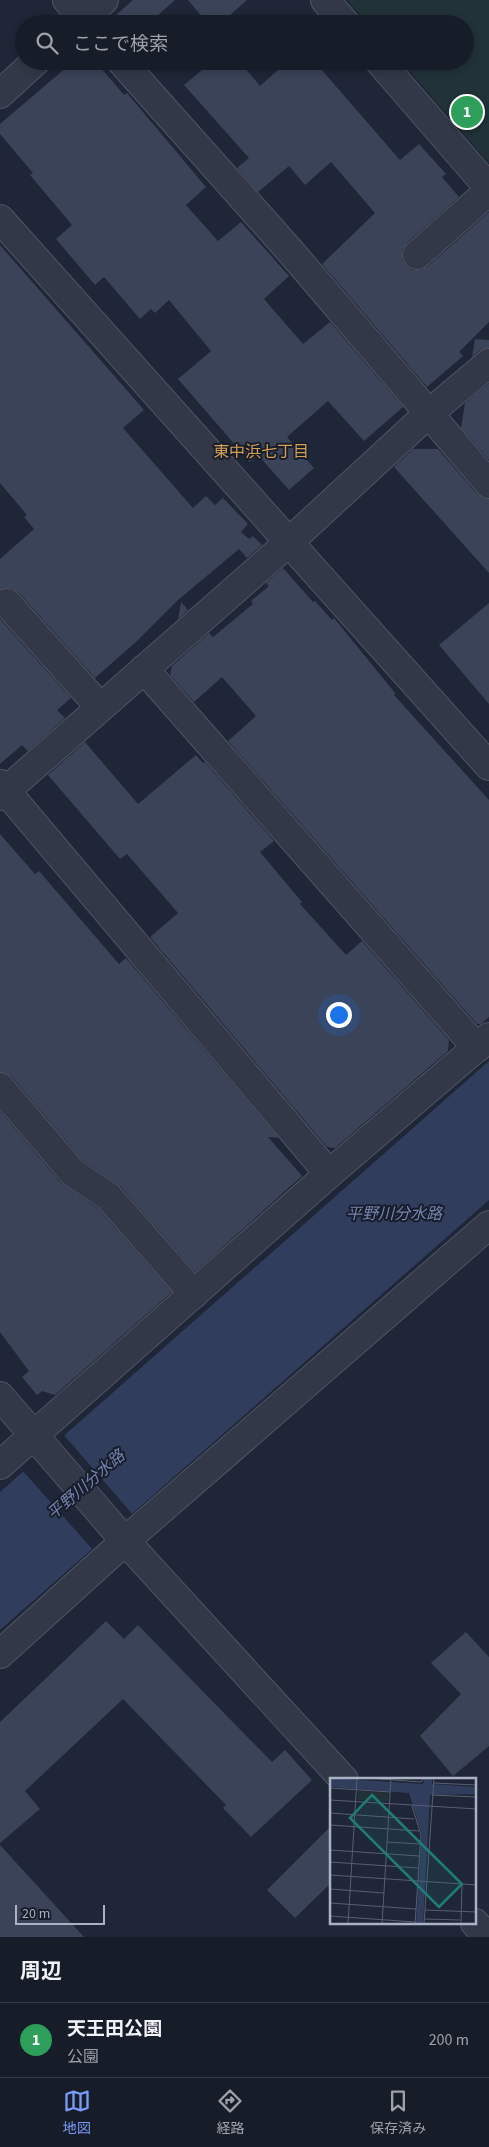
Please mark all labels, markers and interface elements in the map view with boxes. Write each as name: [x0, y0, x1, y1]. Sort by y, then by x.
search box: [15, 15, 474, 70]
icon: search: [33, 29, 61, 57]
text: ここで検索: [73, 31, 168, 58]
pin: 1: [451, 93, 483, 131]
district label: 東中浜七丁目: [213, 441, 309, 463]
your location: [326, 1002, 352, 1028]
water label: 平野川分水路: [346, 1203, 444, 1225]
water label: 平野川分水路: [43, 1444, 131, 1525]
inset map: [330, 1778, 476, 1924]
scale bar: [15, 1902, 105, 1925]
text: 20 m: [22, 1904, 50, 1924]
text: 周辺: [20, 1956, 62, 1986]
text: 天王田公園: [67, 2016, 162, 2043]
text: 1: [32, 2029, 40, 2051]
text: 200 m: [429, 2029, 469, 2051]
text: 公園: [67, 2046, 99, 2068]
tab: 地図: [63, 2087, 91, 2139]
tab: 経路: [216, 2087, 244, 2139]
tab: 保存済み: [370, 2087, 426, 2139]

